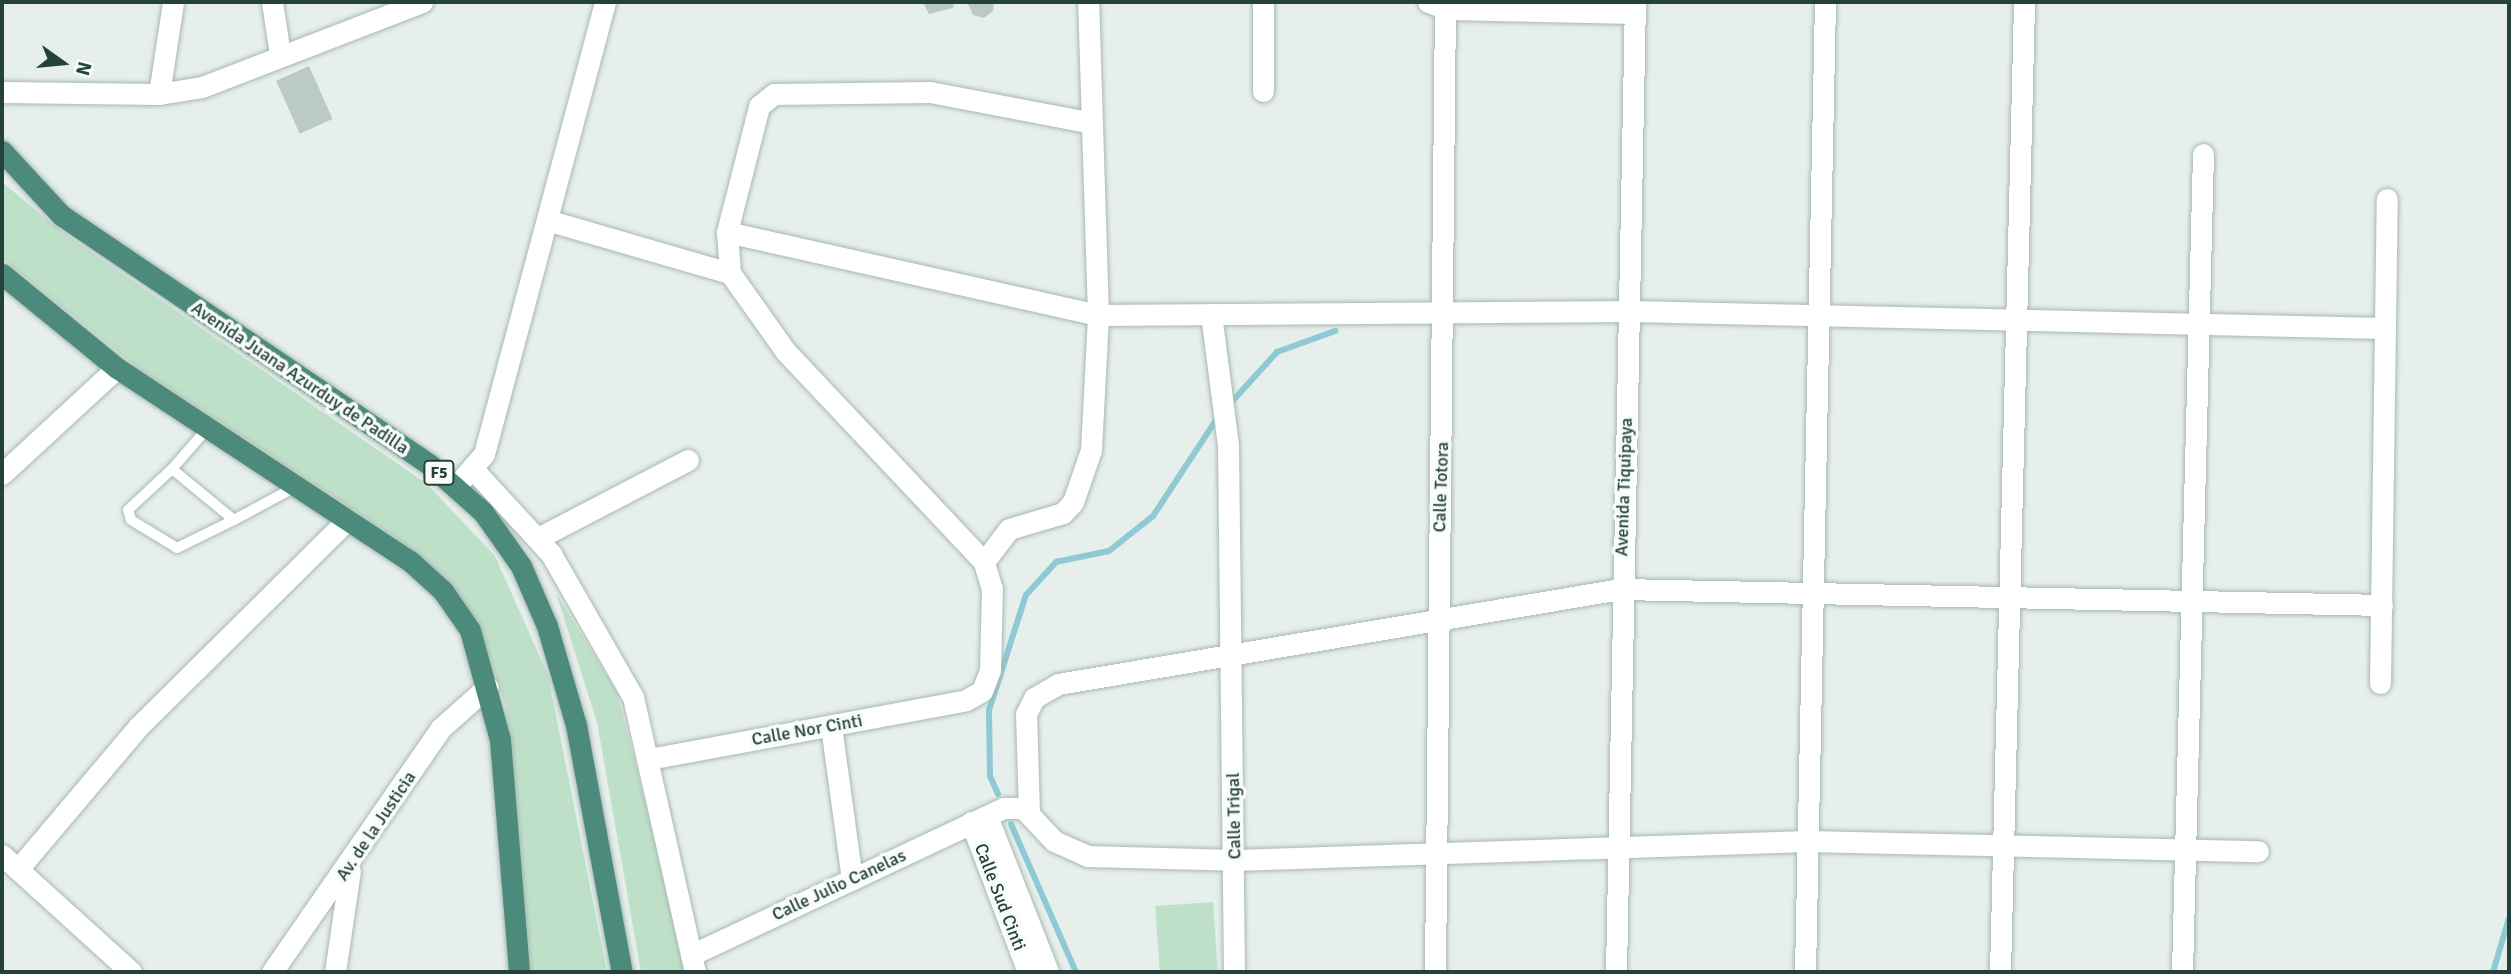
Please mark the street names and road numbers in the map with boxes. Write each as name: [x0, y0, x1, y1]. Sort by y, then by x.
street label: Avenida Juana Azurduy de Padilla: [187, 297, 413, 459]
street label: Avenida Tiquipaya: [1611, 417, 1637, 557]
street label: Calle Totora: [1429, 441, 1453, 533]
road number: F5: [423, 460, 455, 486]
street label: Calle Nor Cinti: [750, 710, 864, 750]
street label: Av. de la Justicia: [331, 767, 421, 885]
street label: Calle Trigal: [1222, 772, 1246, 860]
street label: Calle Sud Cinti: [970, 840, 1030, 954]
street label: Calle Julio Canelas: [769, 844, 909, 926]

